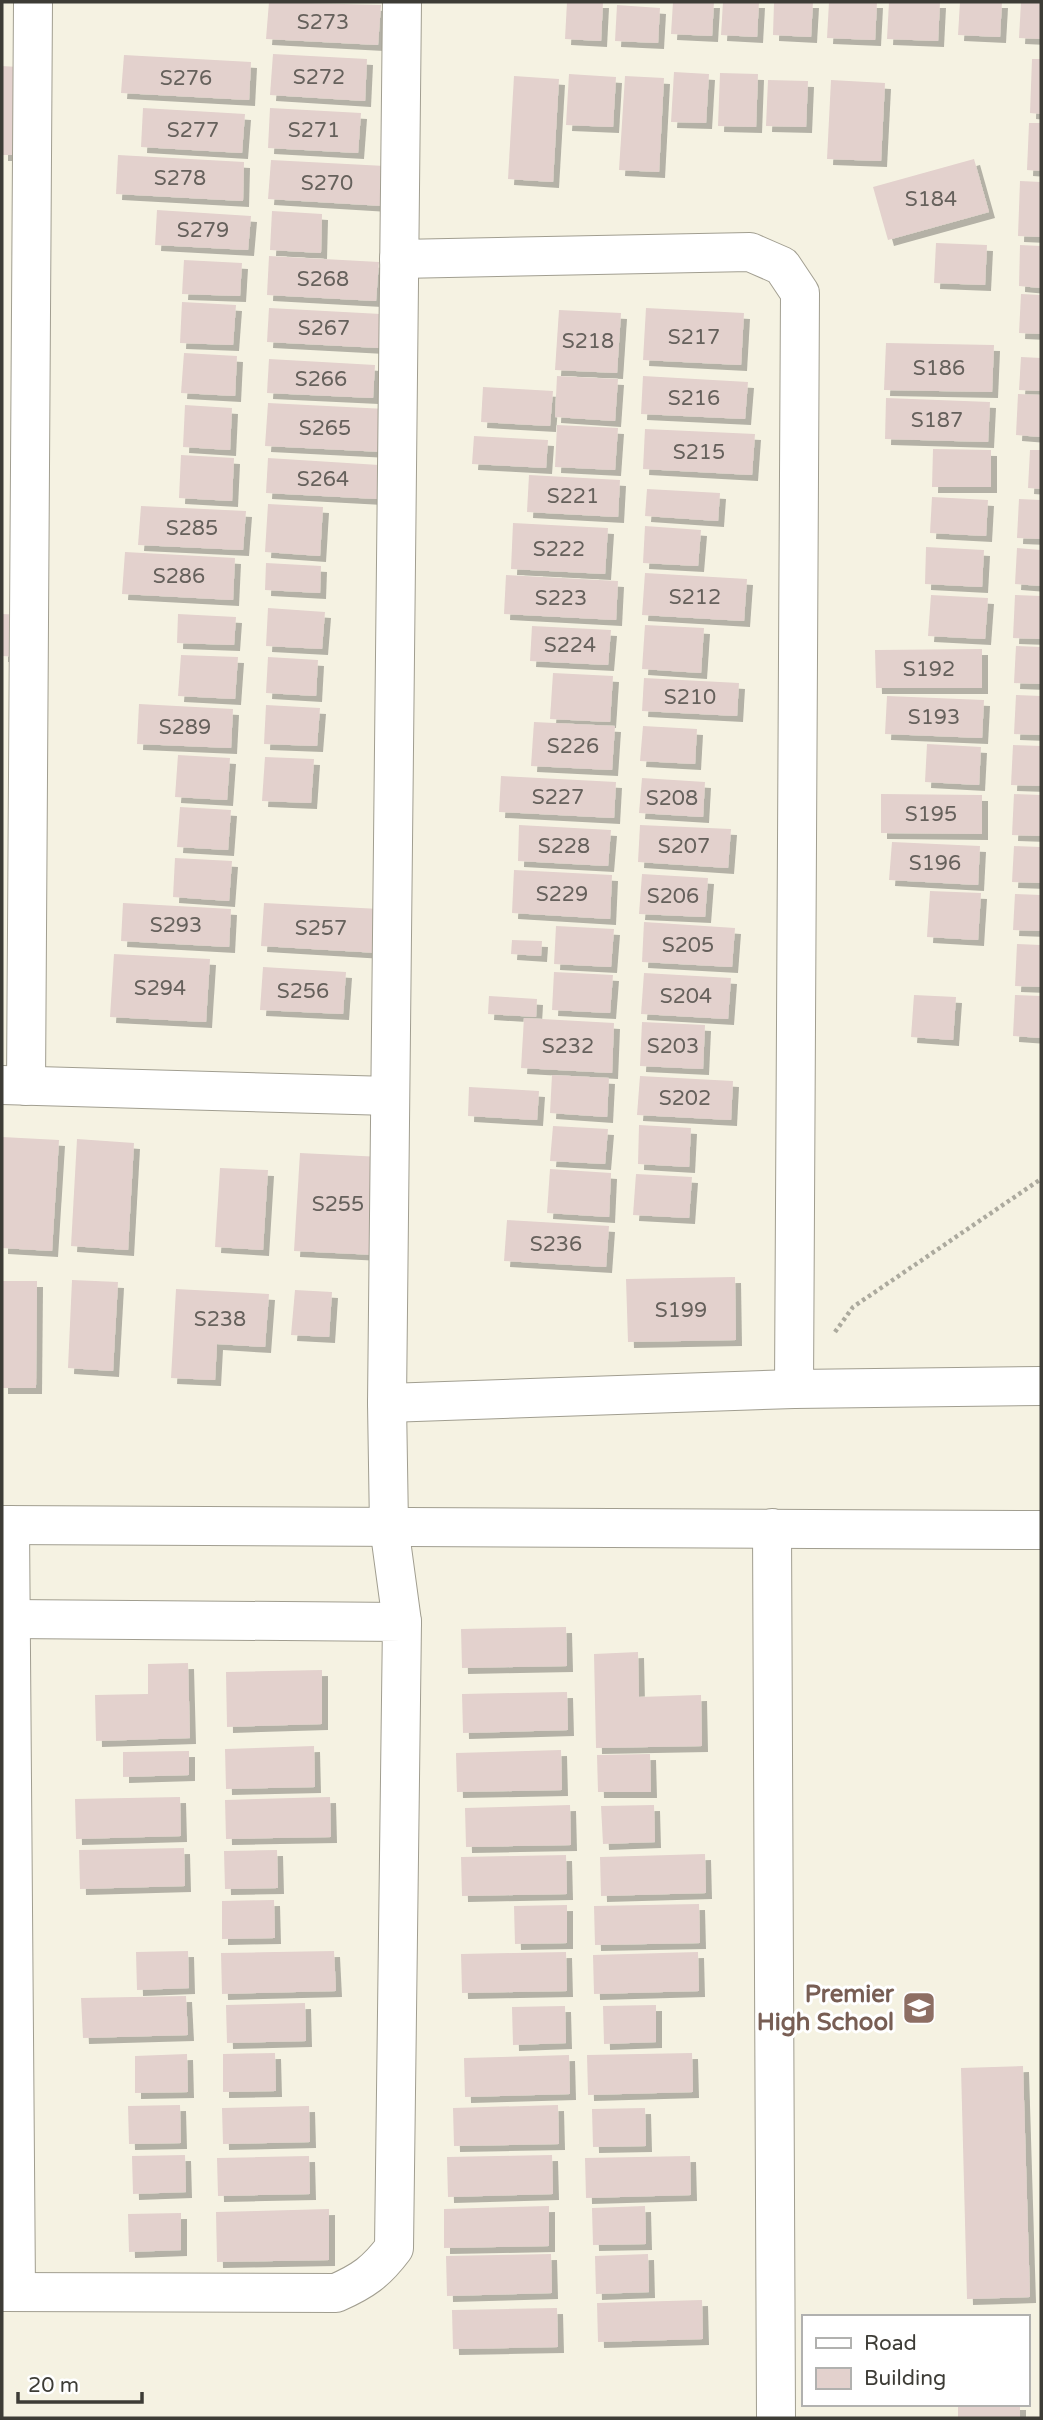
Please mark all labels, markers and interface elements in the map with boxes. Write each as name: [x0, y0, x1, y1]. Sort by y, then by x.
house number: S273: [297, 10, 349, 35]
house number: S272: [293, 65, 345, 90]
house number: S276: [160, 66, 212, 91]
house number: S277: [167, 118, 219, 143]
house number: S271: [288, 118, 340, 143]
house number: S278: [154, 166, 206, 191]
house number: S270: [301, 171, 353, 196]
house number: S184: [905, 187, 957, 212]
house number: S279: [177, 218, 229, 243]
house number: S268: [297, 267, 349, 292]
house number: S267: [298, 316, 350, 341]
house number: S217: [668, 325, 720, 350]
house number: S218: [562, 329, 614, 354]
house number: S186: [913, 356, 965, 381]
house number: S266: [295, 367, 347, 392]
house number: S216: [668, 386, 720, 411]
house number: S187: [911, 408, 963, 433]
house number: S265: [299, 416, 351, 441]
house number: S215: [673, 440, 725, 465]
house number: S264: [297, 467, 349, 492]
house number: S221: [547, 484, 599, 509]
house number: S285: [166, 516, 218, 541]
house number: S222: [533, 537, 585, 562]
house number: S286: [153, 564, 205, 589]
house number: S212: [669, 585, 721, 610]
house number: S223: [535, 586, 587, 611]
house number: S224: [544, 633, 596, 658]
house number: S192: [903, 657, 955, 682]
house number: S210: [664, 685, 716, 710]
house number: S193: [908, 705, 960, 730]
house number: S289: [159, 715, 211, 740]
house number: S226: [547, 734, 599, 759]
house number: S227: [532, 785, 584, 810]
house number: S208: [646, 786, 698, 811]
house number: S195: [905, 802, 957, 827]
house number: S228: [538, 834, 590, 859]
house number: S207: [658, 834, 710, 859]
house number: S196: [909, 851, 961, 876]
house number: S229: [536, 882, 588, 907]
house number: S206: [647, 884, 699, 909]
house number: S293: [150, 913, 202, 938]
house number: S257: [295, 916, 347, 941]
house number: S205: [662, 933, 714, 958]
house number: S294: [134, 976, 186, 1001]
house number: S256: [277, 979, 329, 1004]
house number: S204: [660, 984, 712, 1009]
house number: S232: [542, 1034, 594, 1059]
house number: S203: [647, 1034, 699, 1059]
house number: S202: [659, 1086, 711, 1111]
house number: S255: [312, 1192, 364, 1217]
house number: S236: [530, 1232, 582, 1257]
house number: S199: [655, 1298, 707, 1323]
house number: S238: [194, 1307, 246, 1332]
place label: Premier High School: [757, 1980, 895, 2037]
school or university icon: Premier High School: [900, 1989, 938, 2027]
legend: [802, 2315, 1029, 2406]
text: Road: [864, 2331, 917, 2356]
scale bar: [18, 2360, 142, 2404]
text: Building: [864, 2366, 946, 2391]
text: 20 m: [28, 2373, 79, 2398]

